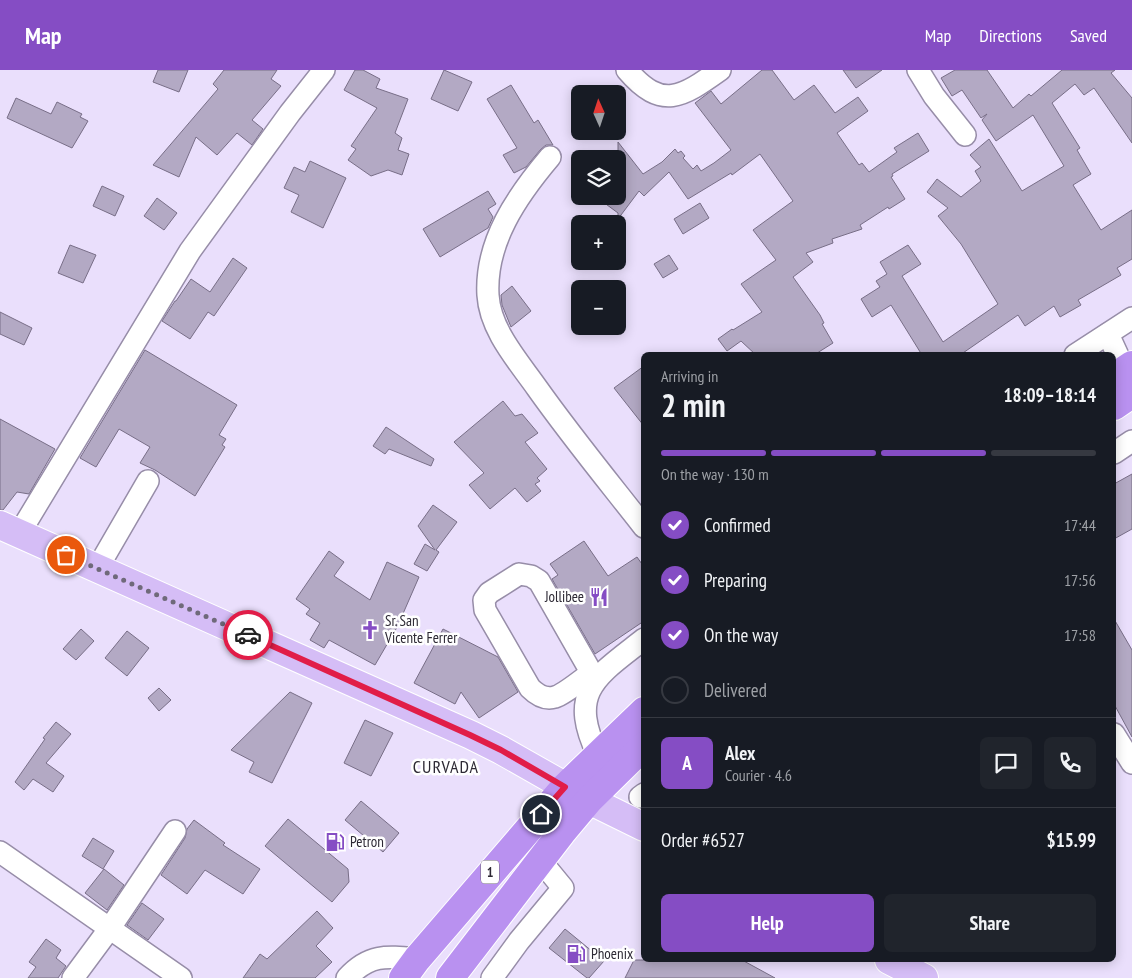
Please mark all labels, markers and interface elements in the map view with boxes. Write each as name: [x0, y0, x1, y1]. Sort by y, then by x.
text: Map: [25, 20, 62, 51]
text: Map: [925, 24, 951, 47]
text: Directions: [979, 24, 1042, 47]
text: Saved: [1070, 24, 1107, 47]
north arrow: [571, 85, 626, 140]
map controls: [571, 85, 626, 335]
button: layers: [571, 150, 626, 205]
button: +: [571, 215, 626, 270]
button: −: [571, 280, 626, 335]
text: Arriving in: [661, 366, 718, 386]
text: 18:09–18:14: [1003, 383, 1096, 407]
text: 2 min: [661, 384, 726, 426]
text: On the way · 130 m: [661, 464, 769, 484]
icon: check: [661, 511, 689, 539]
text: Confirmed: [704, 513, 771, 537]
text: 17:44: [1064, 515, 1096, 535]
pin: [45, 534, 87, 576]
icon: bag: [52, 541, 80, 569]
icon: check: [661, 566, 689, 594]
text: Preparing: [704, 568, 767, 592]
text: 17:56: [1064, 570, 1096, 590]
restaurant icon: Jollibee: [588, 586, 610, 608]
place label: Jollibee: [544, 587, 584, 606]
courier: [223, 610, 273, 660]
place label: Sr. San Vicente Ferrer: [384, 611, 458, 647]
church icon: Sr. San Vicente Ferrer: [359, 619, 381, 641]
icon: car: [234, 621, 262, 649]
icon: check: [661, 621, 689, 649]
text: On the way: [704, 623, 778, 647]
text: 17:58: [1064, 625, 1096, 645]
text: Delivered: [704, 678, 767, 702]
button: chat: [980, 737, 1032, 789]
button: phone: [1044, 737, 1096, 789]
text: Alex: [725, 741, 755, 765]
text: A: [682, 751, 692, 775]
district label: CURVADA: [413, 755, 479, 778]
text: Courier · 4.6: [725, 765, 792, 785]
pin: [520, 793, 562, 835]
icon: home: [527, 800, 555, 828]
text: Order #6527: [661, 828, 745, 852]
text: $15.99: [1047, 828, 1096, 852]
fuel station icon: Petron: [324, 831, 346, 853]
place label: Petron: [350, 832, 384, 851]
road number: 1: [481, 860, 499, 884]
button: Help: [661, 894, 874, 952]
button: Share: [884, 894, 1096, 952]
fuel station icon: Phoenix: [565, 943, 587, 965]
place label: Phoenix: [591, 944, 633, 963]

